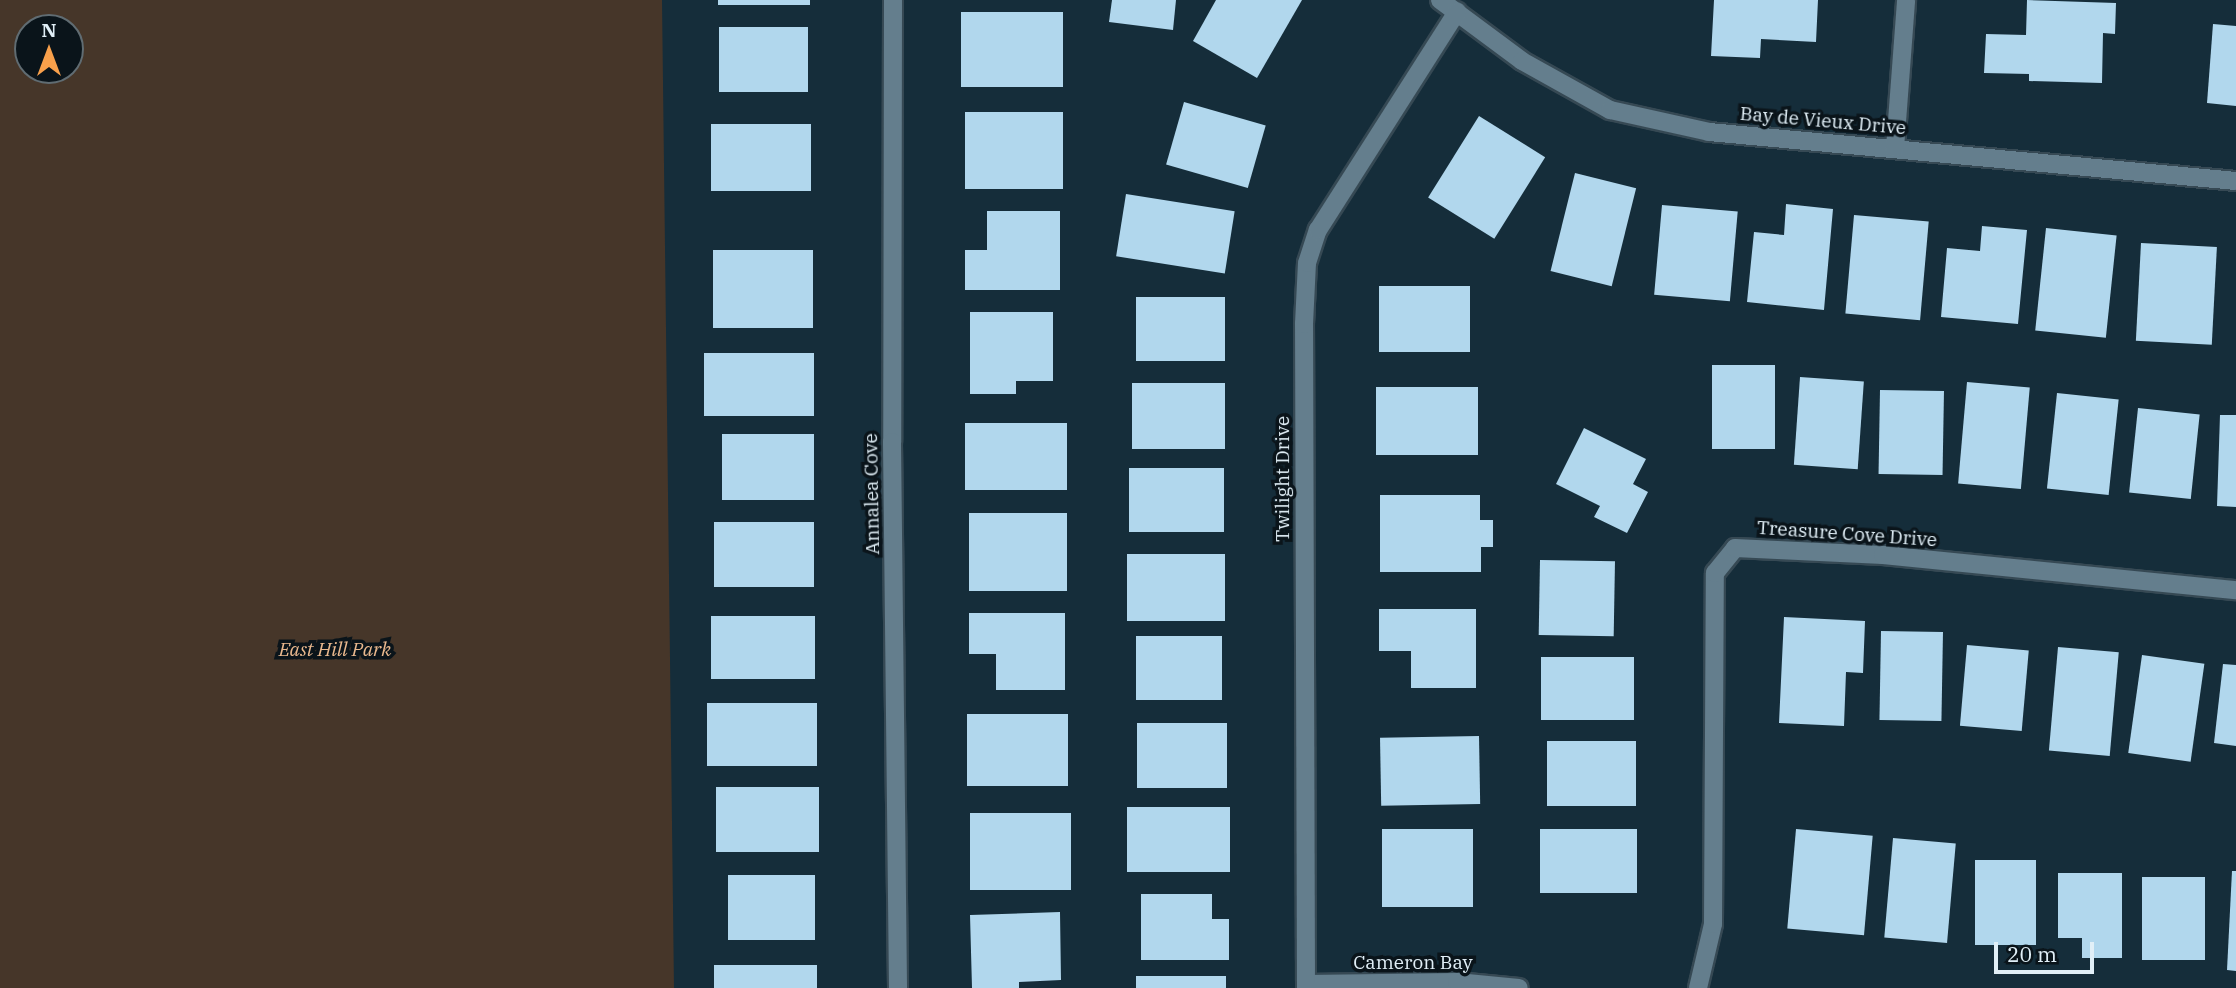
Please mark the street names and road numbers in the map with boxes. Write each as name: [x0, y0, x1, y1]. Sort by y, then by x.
street label: Bay de Vieux Drive: [1739, 102, 1907, 140]
street label: Twilight Drive: [1272, 416, 1294, 542]
street label: Annalea Cove: [860, 433, 884, 555]
street label: Treasure Cove Drive: [1756, 516, 1938, 552]
street label: Cameron Bay: [1353, 952, 1473, 974]

